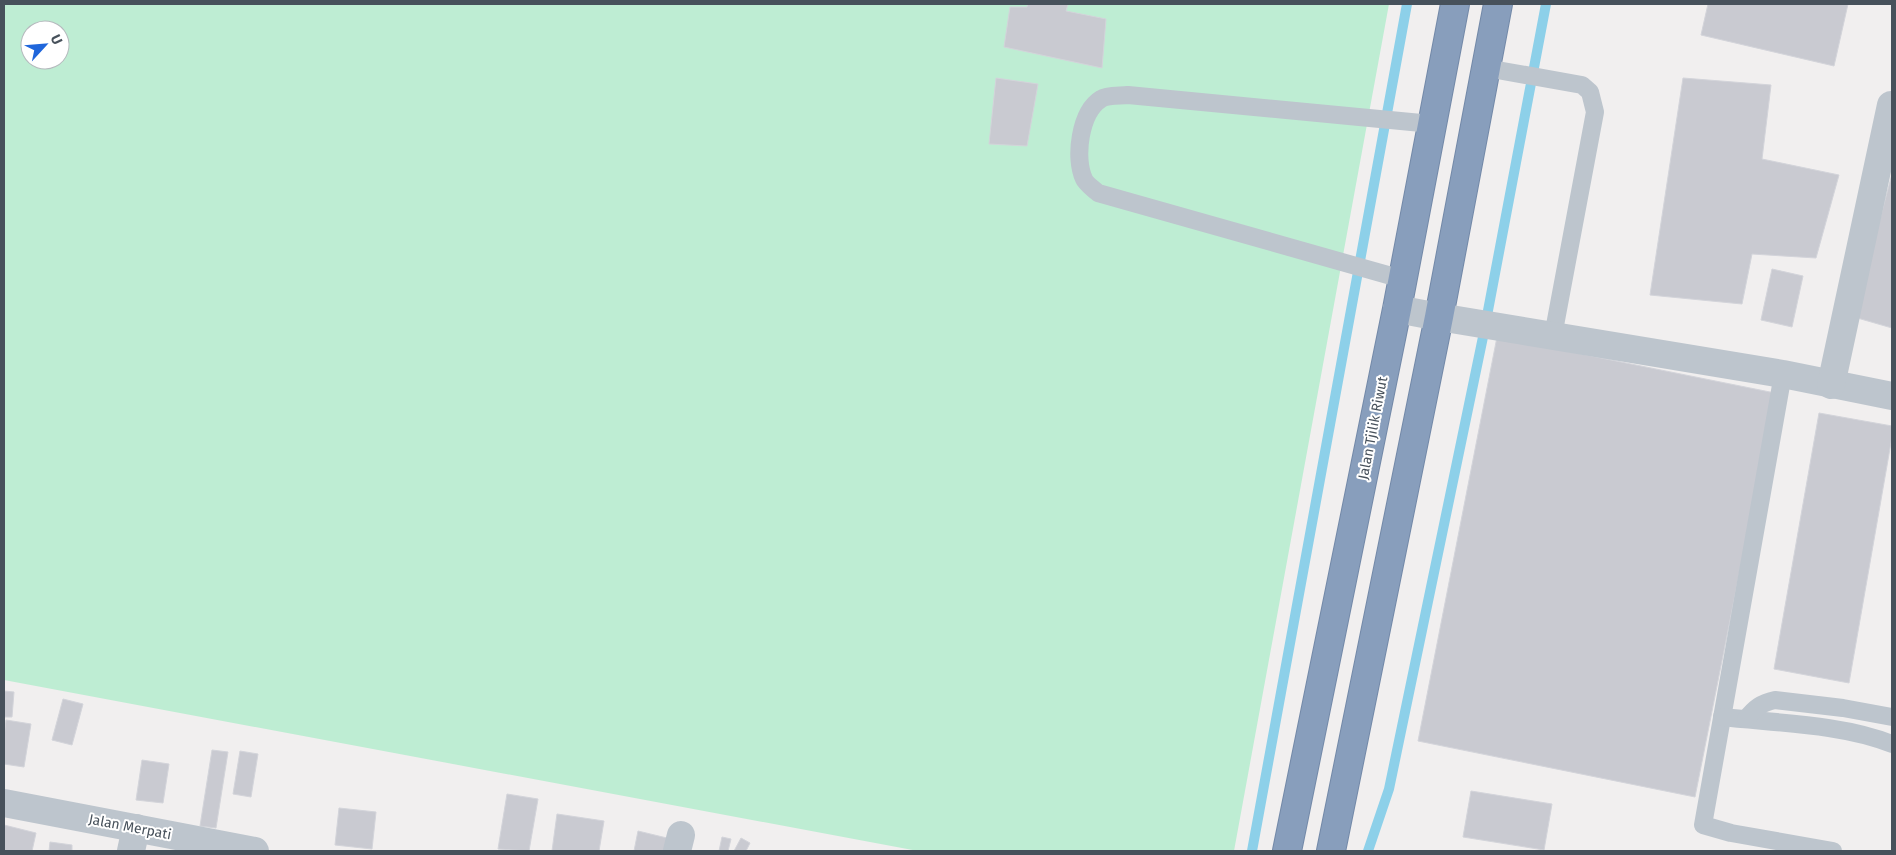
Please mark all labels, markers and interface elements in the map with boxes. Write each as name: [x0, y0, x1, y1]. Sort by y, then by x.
north arrow: [20, 20, 70, 70]
text: U: [47, 32, 66, 47]
street label: Jalan Tjilik Riwut: [1355, 374, 1392, 481]
street label: Jalan Merpati: [87, 811, 173, 843]

